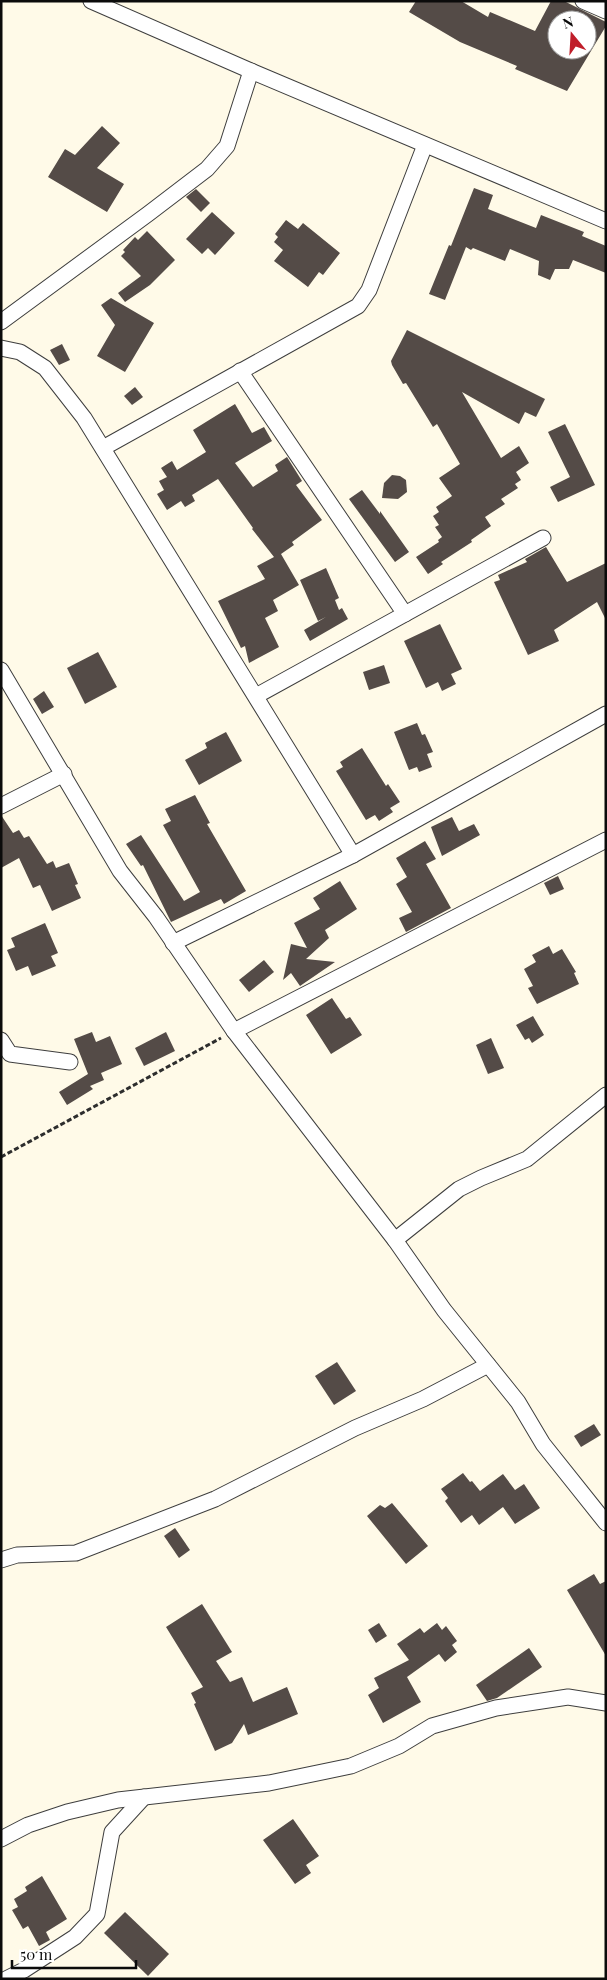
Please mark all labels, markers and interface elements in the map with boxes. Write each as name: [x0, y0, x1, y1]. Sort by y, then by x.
north arrow: [547, 10, 597, 60]
text: N: [560, 12, 576, 33]
scale bar: [12, 1938, 136, 1970]
text: 50 m: [20, 1944, 53, 1964]

